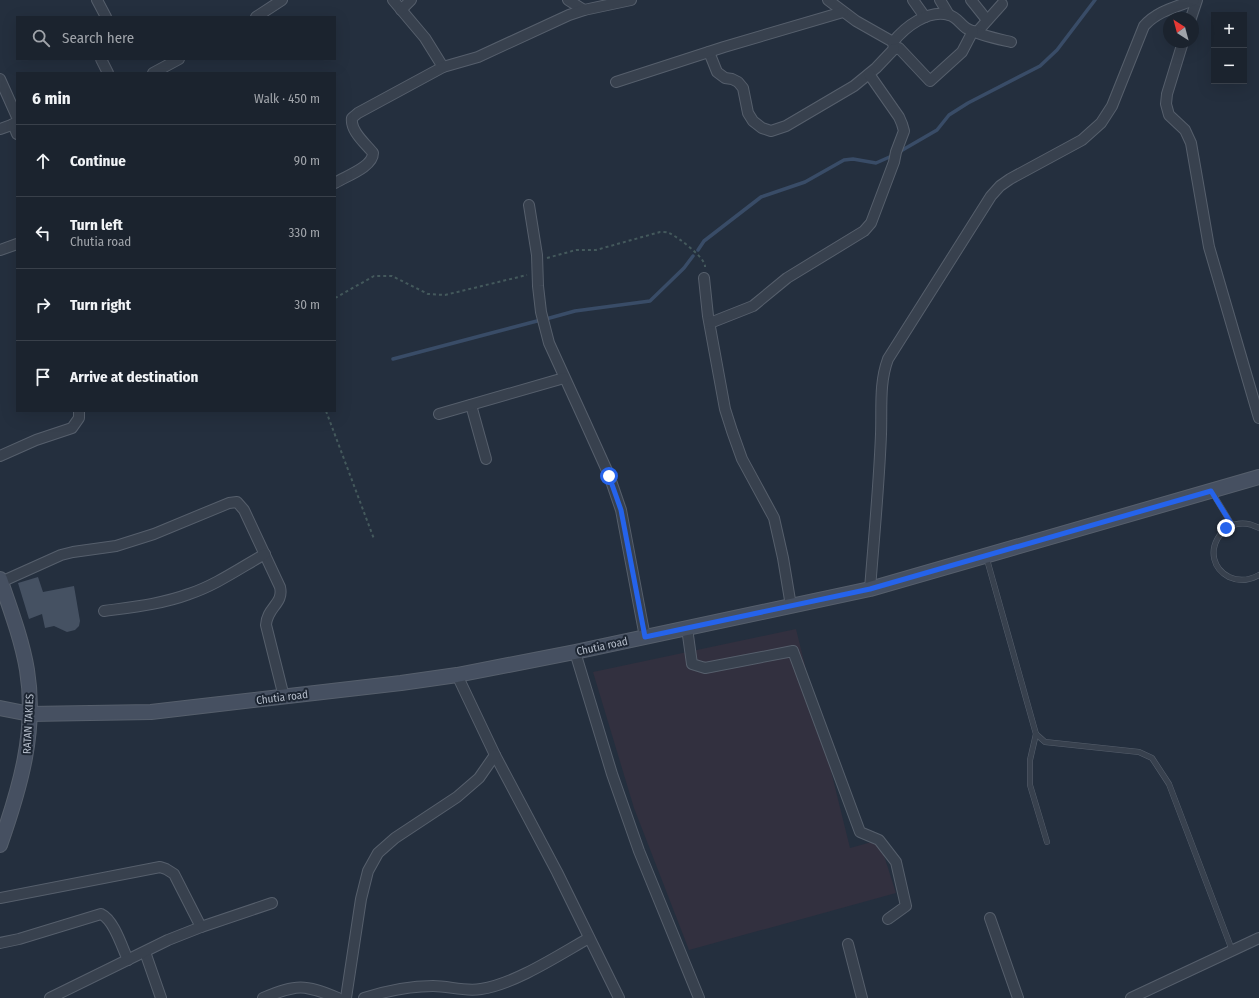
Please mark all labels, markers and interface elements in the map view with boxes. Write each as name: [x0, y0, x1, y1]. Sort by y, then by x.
north arrow: [1163, 12, 1199, 48]
map controls: [1211, 12, 1247, 84]
button: +: [1211, 12, 1247, 48]
search box: [16, 16, 336, 60]
icon: search: [30, 27, 52, 49]
text: Search here: [62, 29, 134, 47]
button: −: [1211, 48, 1247, 84]
text: 6 min: [32, 88, 71, 109]
text: Walk · 450 m: [254, 91, 320, 106]
icon: ahead: [32, 150, 54, 172]
text: Continue: [70, 152, 126, 170]
text: 90 m: [294, 153, 320, 168]
text: Turn left: [70, 216, 123, 234]
icon: left: [32, 222, 54, 244]
text: 330 m: [288, 225, 320, 240]
text: Chutia road: [70, 234, 131, 249]
icon: right: [32, 294, 54, 316]
text: Turn right: [70, 296, 131, 314]
text: 30 m: [294, 297, 320, 312]
icon: arrive: [32, 366, 54, 388]
text: Arrive at destination: [70, 368, 198, 386]
route start: [600, 467, 618, 485]
route end: [1217, 519, 1235, 537]
street label: Chutia road: [575, 635, 629, 658]
street label: Chutia road: [256, 688, 309, 707]
street label: RATAN TAKIES: [20, 693, 37, 755]

